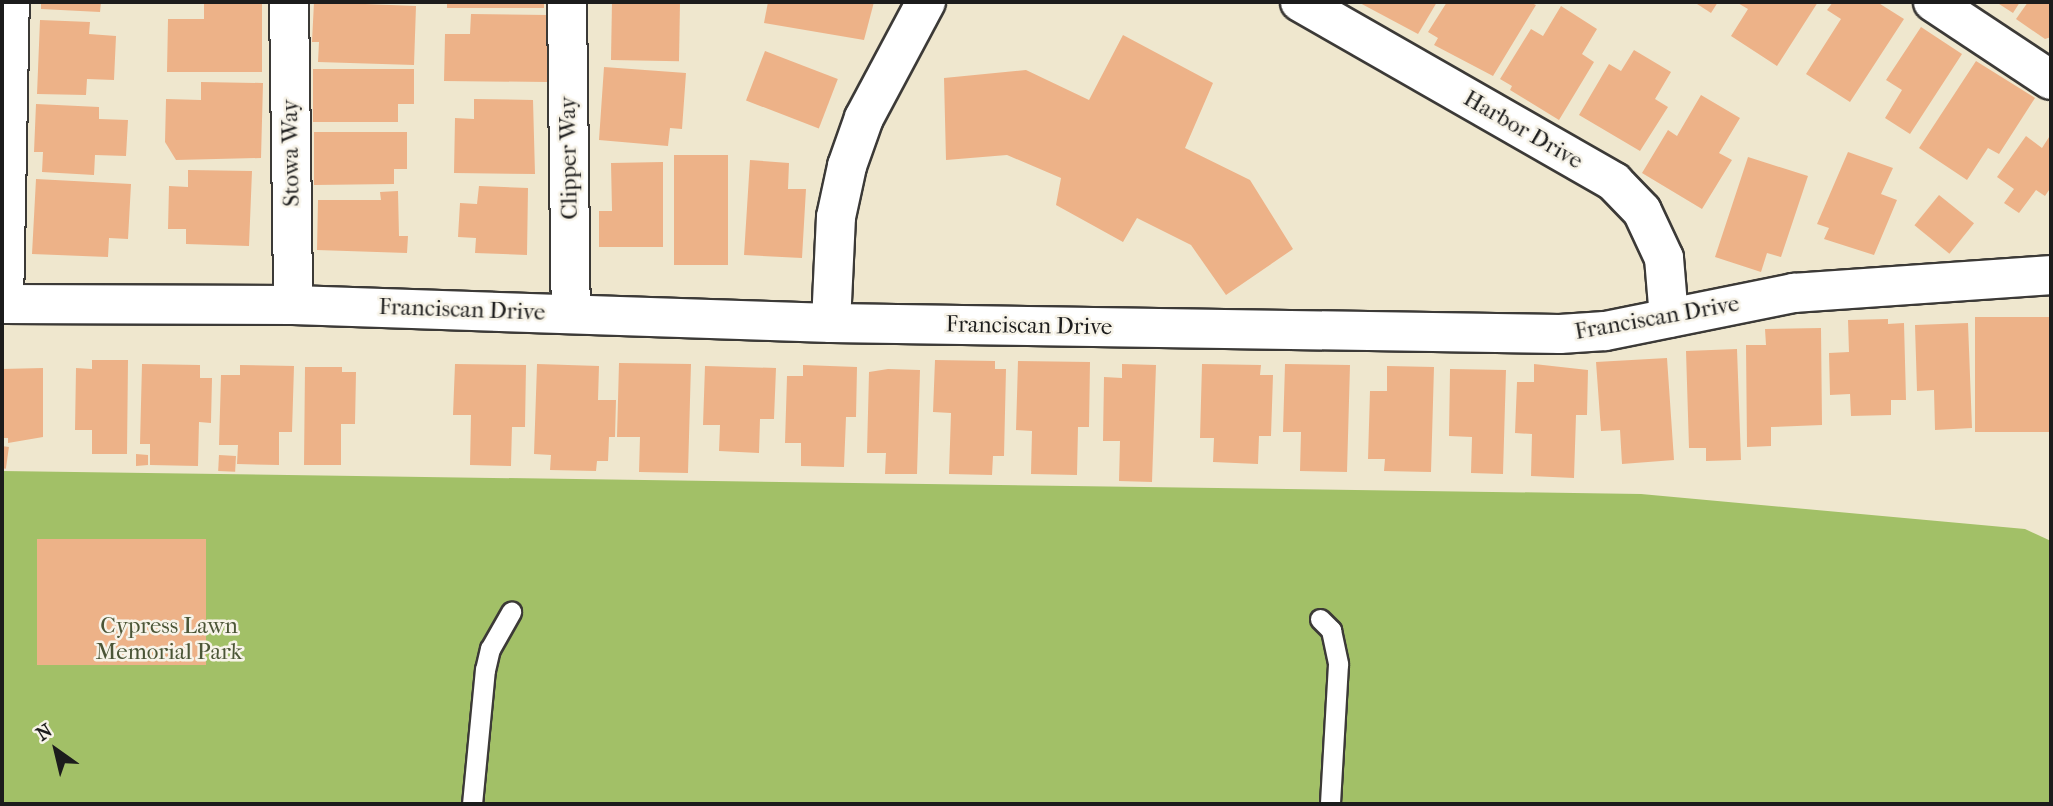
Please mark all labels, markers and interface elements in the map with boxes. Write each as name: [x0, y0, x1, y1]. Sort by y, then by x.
street label: Harbor Drive: [1458, 85, 1588, 175]
street label: Clipper Way: [554, 96, 584, 220]
street label: Stowa Way: [276, 99, 306, 207]
street label: Franciscan Drive: [1573, 290, 1741, 346]
street label: Franciscan Drive: [378, 293, 546, 327]
street label: Franciscan Drive: [945, 311, 1113, 341]
park label: Cypress Lawn Memorial Park: [96, 612, 242, 666]
north arrow: [21, 715, 91, 785]
text: N: [32, 719, 56, 746]

